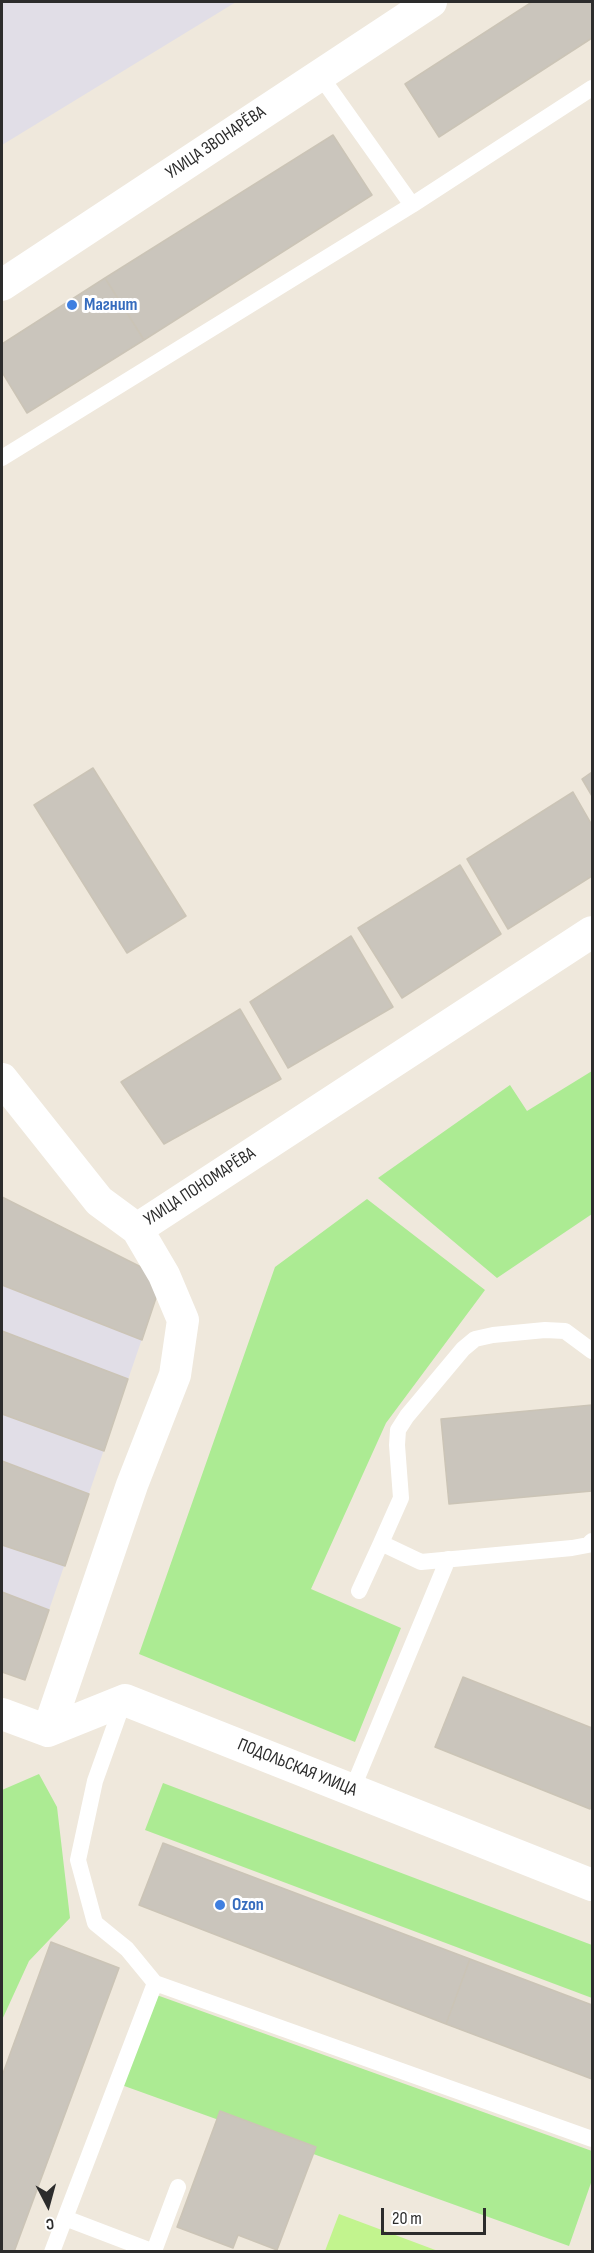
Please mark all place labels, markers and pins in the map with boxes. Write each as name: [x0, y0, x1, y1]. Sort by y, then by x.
place label: Магнит: [84, 294, 137, 316]
marker: Магнит: [65, 298, 79, 312]
place label: Ozon: [232, 1894, 264, 1916]
marker: Ozon: [213, 1898, 227, 1912]

